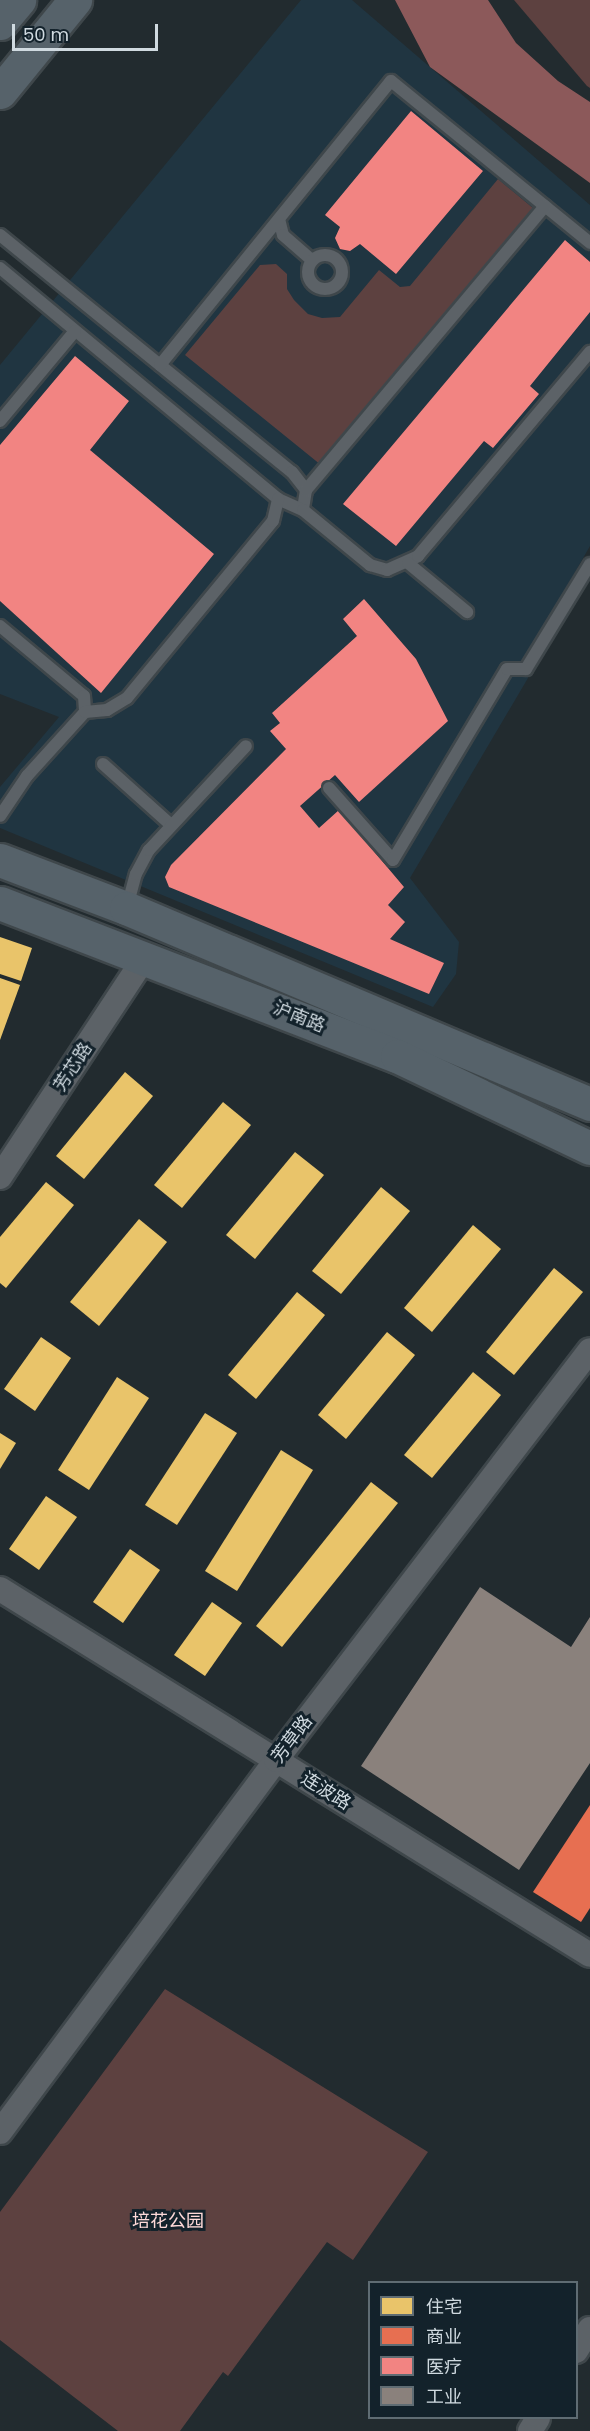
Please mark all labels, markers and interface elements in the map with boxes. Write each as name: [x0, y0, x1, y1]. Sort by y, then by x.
scale bar: [15, 12, 160, 50]
text: 50 m: [23, 22, 69, 47]
street label: 沪南路: [270, 997, 328, 1037]
street label: 芳芯路: [49, 1038, 97, 1096]
street label: 芳草路: [267, 1711, 317, 1767]
street label: 连波路: [297, 1768, 355, 1814]
park label: 培花公园: [132, 2210, 204, 2232]
legend: [368, 2281, 578, 2419]
text: 住宅: [426, 2294, 462, 2319]
text: 商业: [426, 2324, 462, 2349]
text: 医疗: [426, 2354, 462, 2379]
text: 工业: [426, 2384, 462, 2409]

